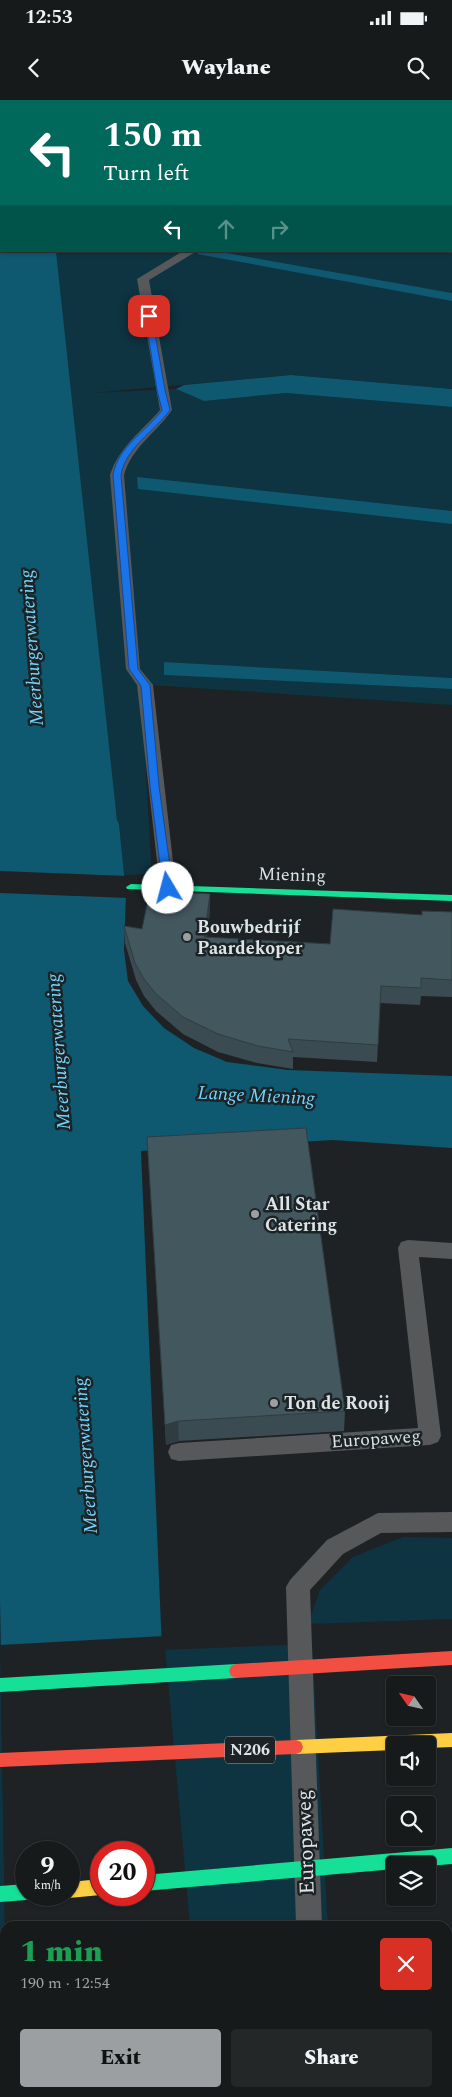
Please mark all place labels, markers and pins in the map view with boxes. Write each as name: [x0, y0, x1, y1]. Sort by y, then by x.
pin: [128, 295, 170, 337]
place label: Bouwbedrijf Paardekoper: [197, 914, 303, 962]
marker: Bouwbedrijf Paardekoper: [181, 931, 193, 943]
place label: All Star Catering: [265, 1191, 337, 1239]
marker: All Star Catering: [249, 1208, 261, 1220]
place label: Ton de Rooij: [284, 1390, 390, 1417]
marker: Ton de Rooij: [268, 1397, 280, 1409]

